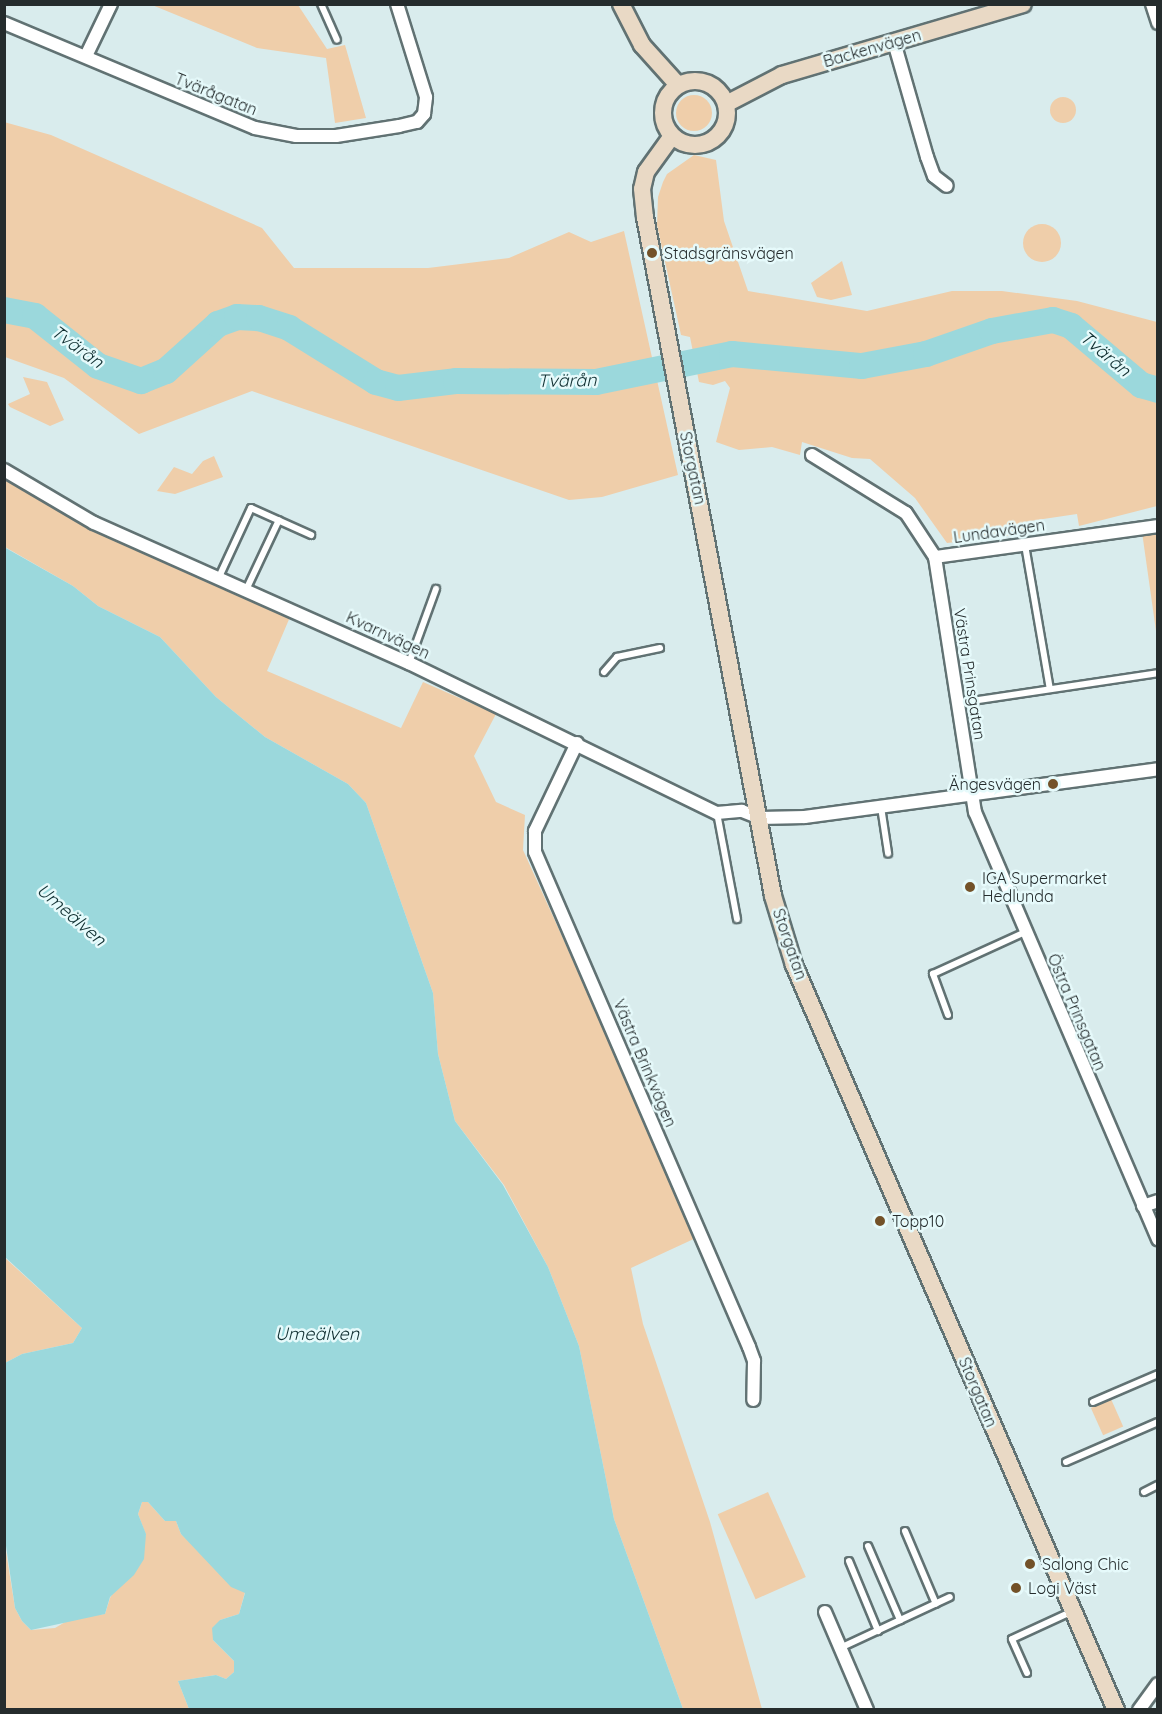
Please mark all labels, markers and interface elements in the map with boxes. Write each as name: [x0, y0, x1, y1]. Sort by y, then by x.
street label: Backenvägen: [821, 25, 923, 71]
street label: Tvärågatan: [172, 69, 260, 119]
place label: Stadsgränsvägen: [664, 243, 794, 263]
marker: Stadsgränsvägen: [645, 246, 659, 260]
water label: Tvärån: [47, 321, 107, 373]
water label: Tvärån: [1075, 327, 1135, 381]
water label: Tvärån: [537, 370, 597, 392]
street label: Storgatan: [676, 430, 710, 506]
street label: Lundavägen: [952, 515, 1046, 547]
street label: Kvarnvägen: [343, 607, 433, 663]
street label: Västra Prinsgatan: [950, 607, 990, 741]
place label: Ängesvägen: [949, 774, 1041, 794]
marker: Ängesvägen: [1046, 777, 1060, 791]
place label: ICA Supermarket Hedlunda: [982, 868, 1107, 906]
water label: Umeälven: [32, 879, 110, 951]
marker: ICA Supermarket Hedlunda: [963, 880, 977, 894]
street label: Storgatan: [769, 906, 811, 982]
street label: Östra Prinsgatan: [1044, 951, 1110, 1073]
street label: Västra Brinkvägen: [609, 996, 681, 1130]
place label: Topp10: [892, 1211, 944, 1231]
marker: Topp10: [873, 1214, 887, 1228]
water label: Umeälven: [275, 1323, 359, 1345]
street label: Storgatan: [955, 1354, 1001, 1430]
place label: Salong Chic: [1042, 1554, 1129, 1574]
marker: Salong Chic: [1023, 1557, 1037, 1571]
place label: Logi Väst: [1028, 1578, 1097, 1598]
marker: Logi Väst: [1009, 1581, 1023, 1595]

